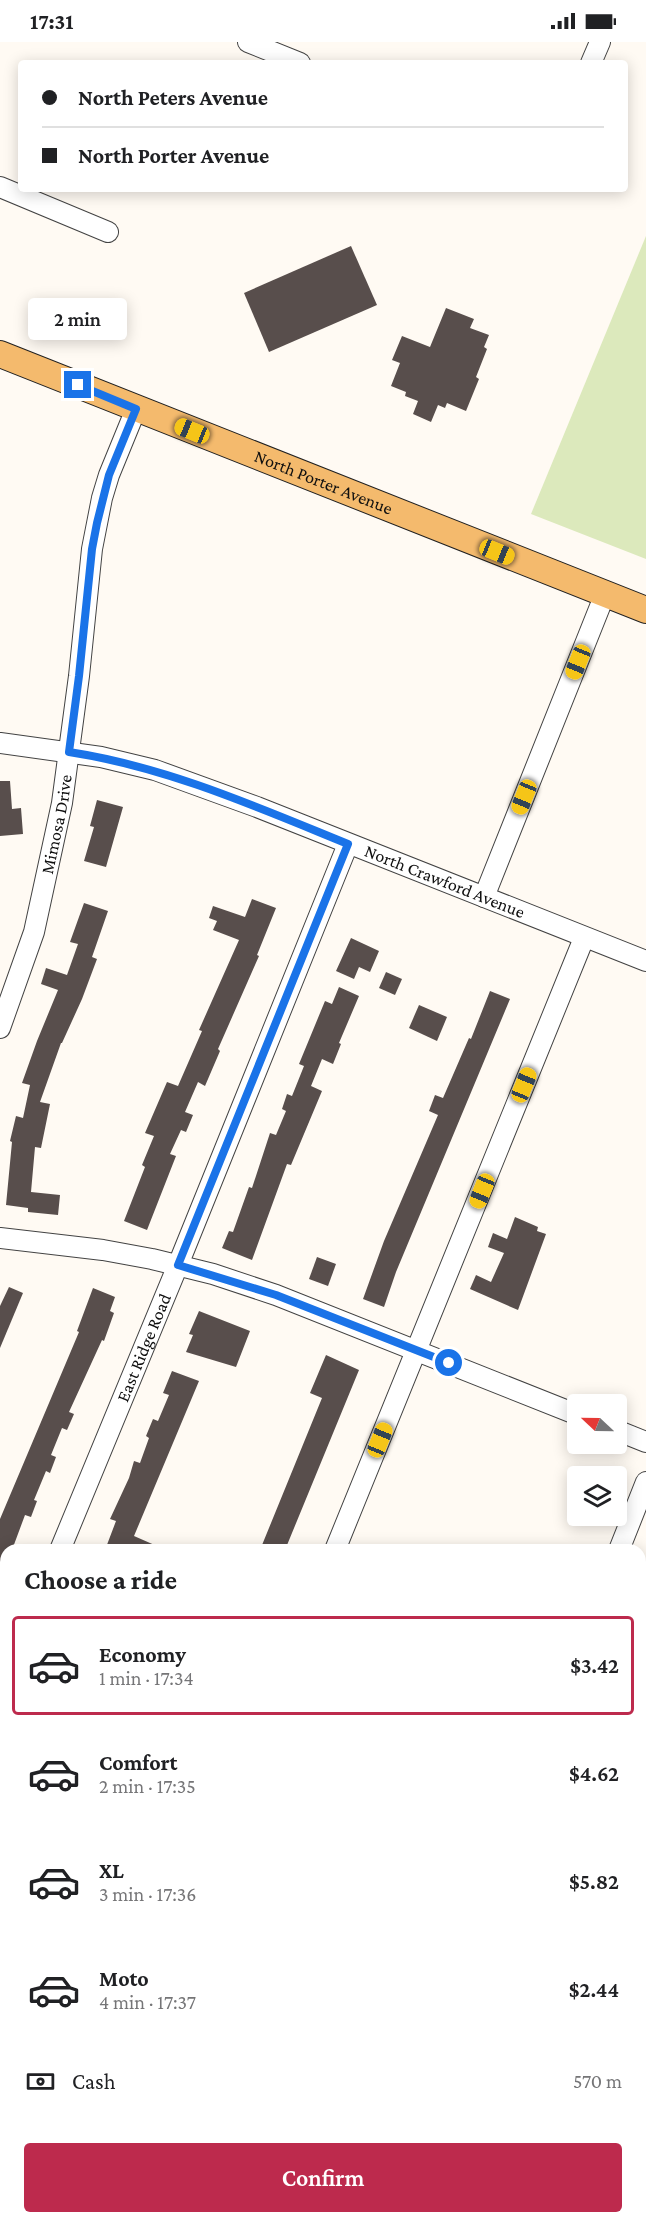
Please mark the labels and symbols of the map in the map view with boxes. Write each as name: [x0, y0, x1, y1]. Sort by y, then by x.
callout: 2 min: [28, 298, 128, 340]
route end: [64, 371, 91, 398]
car: [172, 416, 212, 446]
street label: North Porter Avenue: [252, 446, 395, 519]
car: [477, 537, 517, 567]
car: [563, 642, 593, 682]
street label: Mimosa Drive: [37, 773, 76, 876]
car: [509, 777, 539, 817]
street label: North Crawford Avenue: [362, 841, 528, 922]
car: [509, 1065, 539, 1105]
car: [467, 1171, 497, 1211]
street label: East Ridge Road: [113, 1290, 175, 1405]
route start: [435, 1349, 462, 1376]
north arrow: [567, 1394, 627, 1454]
car: [365, 1420, 395, 1460]

